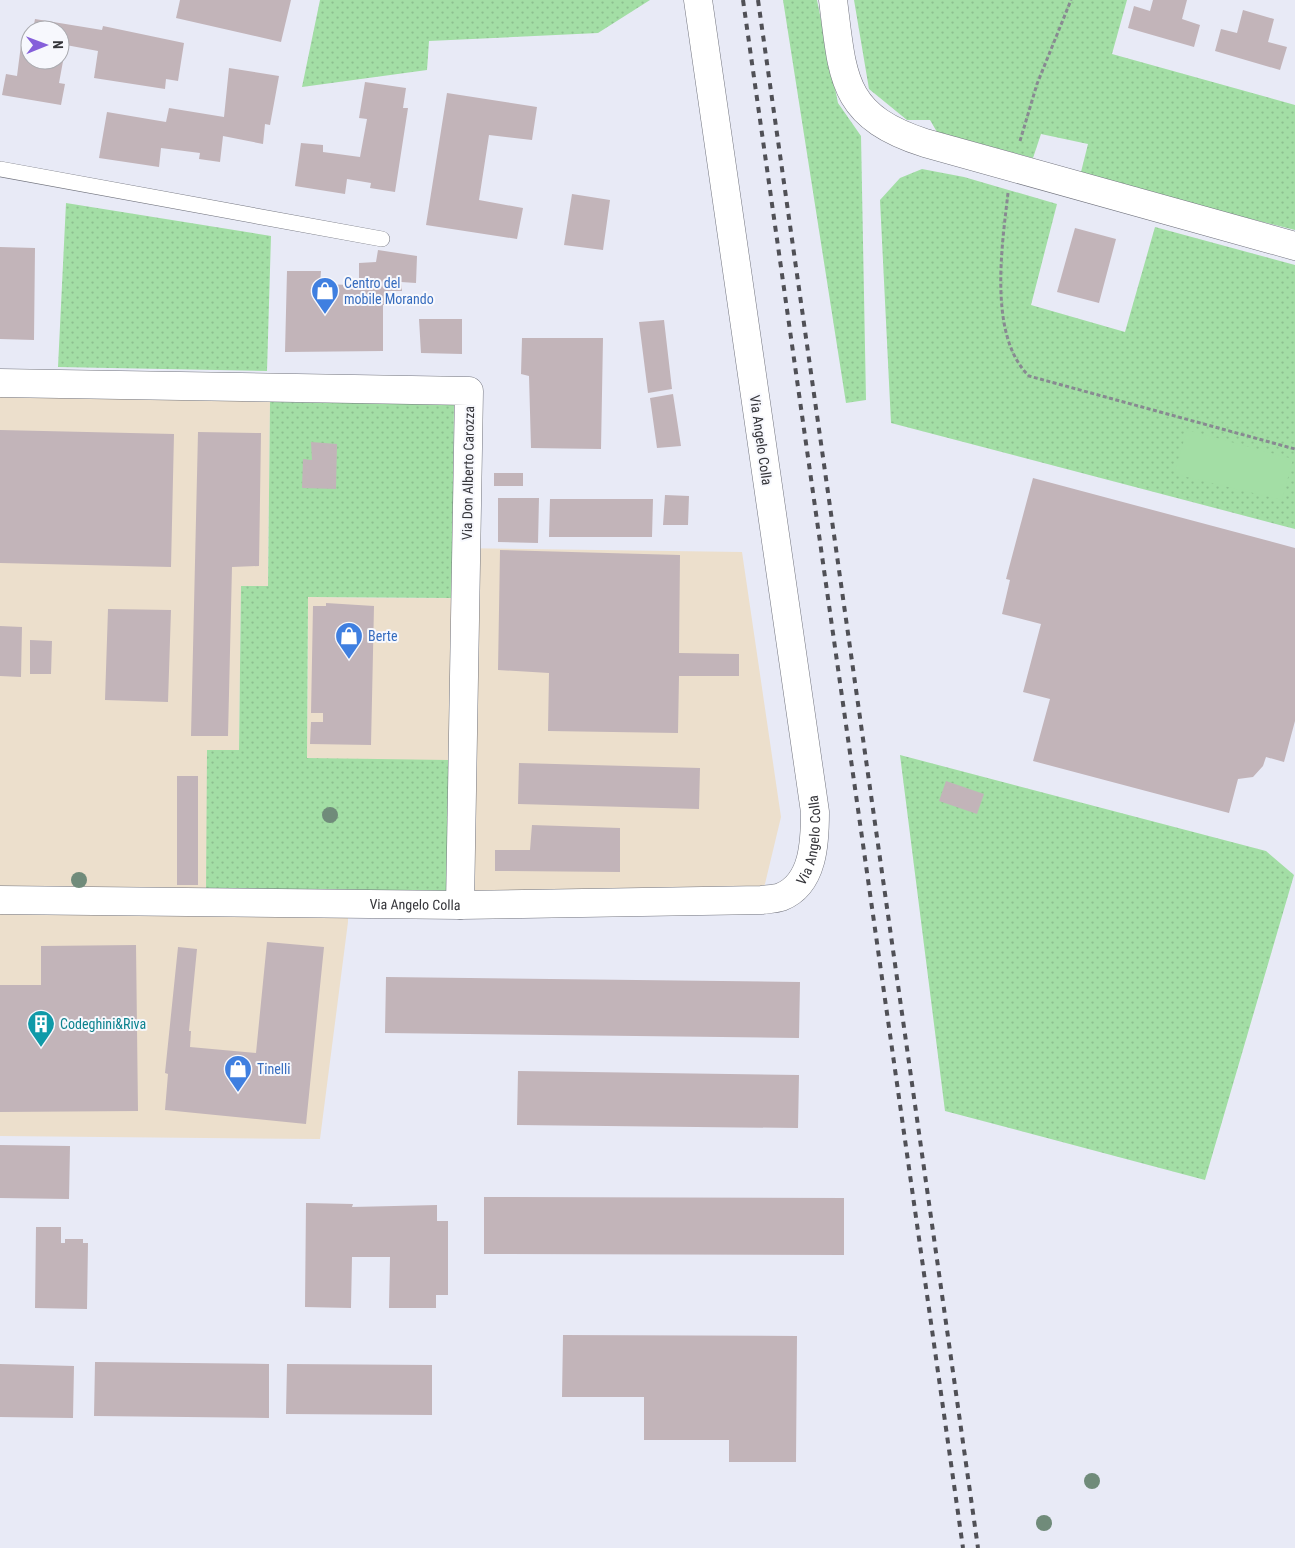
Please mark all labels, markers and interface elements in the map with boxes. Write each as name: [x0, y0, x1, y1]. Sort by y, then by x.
north arrow: [20, 20, 70, 70]
text: N: [50, 40, 66, 49]
place label: Centro del mobile Morando: [344, 275, 434, 307]
shop icon: Centro del mobile Morando: [310, 276, 340, 315]
street label: Via Angelo Colla: [747, 394, 775, 486]
street label: Via Don Alberto Carozza: [459, 406, 477, 540]
shop icon: Berte: [334, 621, 364, 660]
place label: Berte: [368, 628, 398, 644]
street label: Via Angelo Colla: [793, 794, 823, 888]
street label: Via Angelo Colla: [369, 896, 461, 913]
building icon: Codeghini&Riva: [26, 1009, 56, 1048]
place label: Codeghini&Riva: [60, 1016, 146, 1032]
shop icon: Tinelli: [223, 1054, 253, 1093]
place label: Tinelli: [257, 1061, 290, 1077]

